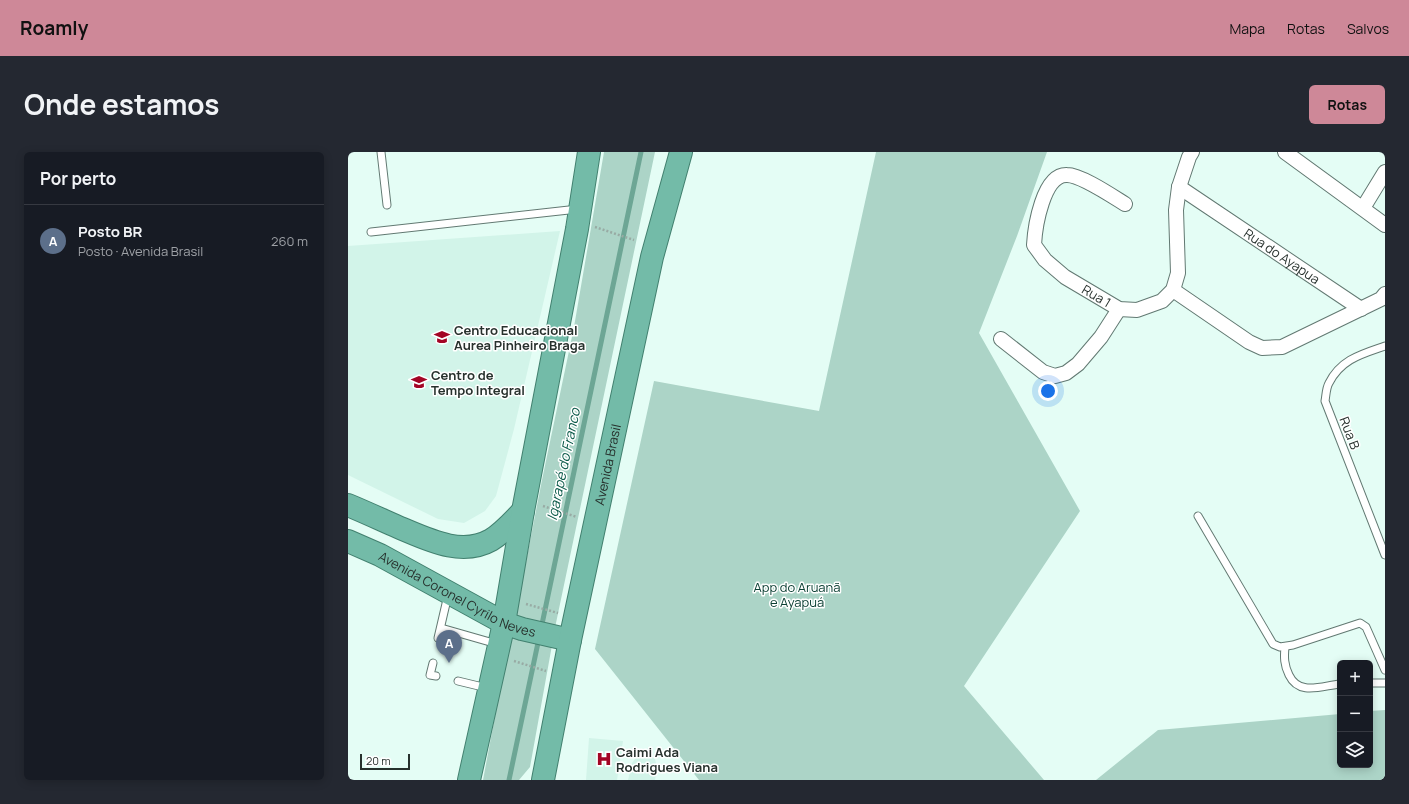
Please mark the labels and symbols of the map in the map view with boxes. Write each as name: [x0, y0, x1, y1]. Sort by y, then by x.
street label: Rua do Ayapua: [1240, 224, 1324, 288]
street label: Rua 1: [1079, 280, 1114, 311]
place label: Centro Educacional Aurea Pinheiro Braga: [454, 321, 585, 354]
school or university icon: Centro Educacional Aurea Pinheiro Braga: [433, 328, 451, 346]
place label: Centro de Tempo Integral: [431, 366, 525, 399]
school or university icon: Centro de Tempo Integral: [410, 373, 428, 391]
your location: [1038, 381, 1058, 401]
water label: Igarapé do Franco: [542, 405, 584, 522]
street label: Rua B: [1336, 414, 1364, 452]
street label: Avenida Brasil: [590, 422, 625, 507]
street label: Avenida Coronel Cyrilo Neves: [376, 547, 538, 641]
park label: App do Aruanã e Ayapuá: [753, 578, 841, 611]
pin: A: [436, 630, 462, 663]
place label: Caimi Ada Rodrigues Viana: [616, 743, 718, 776]
hospital icon: Caimi Ada Rodrigues Viana: [595, 750, 613, 768]
scale bar: [360, 752, 410, 771]

